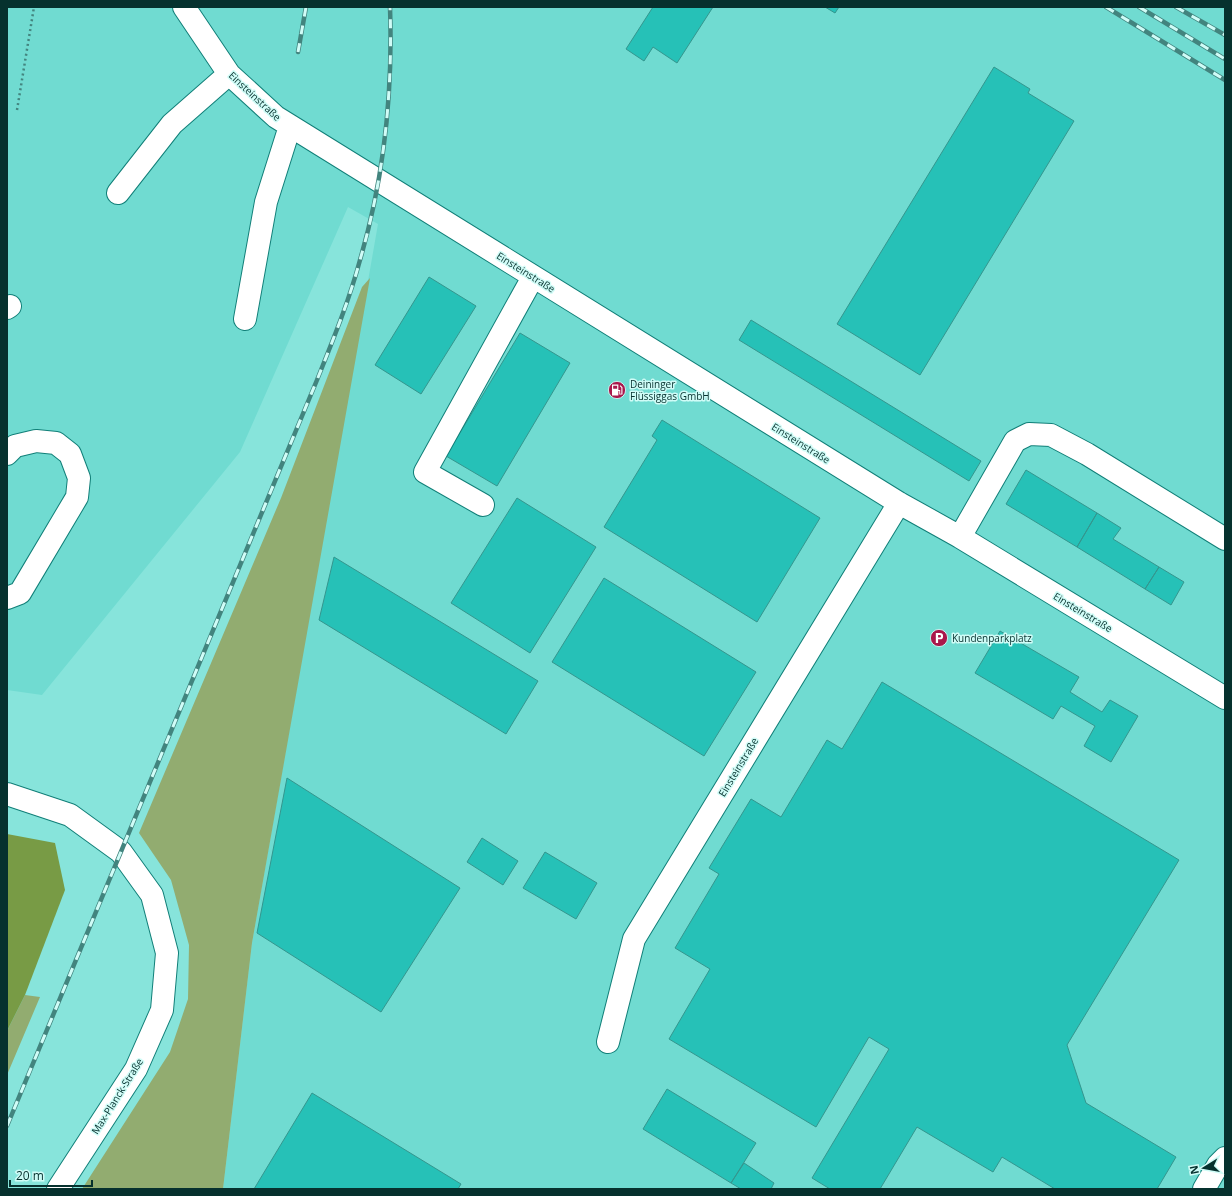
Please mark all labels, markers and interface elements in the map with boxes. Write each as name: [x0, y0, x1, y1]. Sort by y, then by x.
street label: Einsteinstraße: [226, 68, 284, 124]
street label: Einsteinstraße: [494, 248, 558, 296]
place label: Deininger Flüssiggas GmbH: [630, 377, 710, 403]
fuel station icon: Deininger Flüssiggas GmbH: [607, 380, 627, 400]
street label: Einsteinstraße: [769, 419, 833, 467]
street label: Einsteinstraße: [1051, 589, 1115, 635]
parking icon: Kundenparkplatz: [929, 628, 949, 648]
place label: Kundenparkplatz: [952, 631, 1032, 645]
street label: Einsteinstraße: [715, 735, 761, 799]
street label: Max-Planck-Straße: [88, 1055, 146, 1137]
north arrow: [1184, 1148, 1224, 1188]
scale bar: [10, 1162, 92, 1188]
text: N: [1185, 1164, 1202, 1176]
text: 20 m: [16, 1167, 44, 1184]

